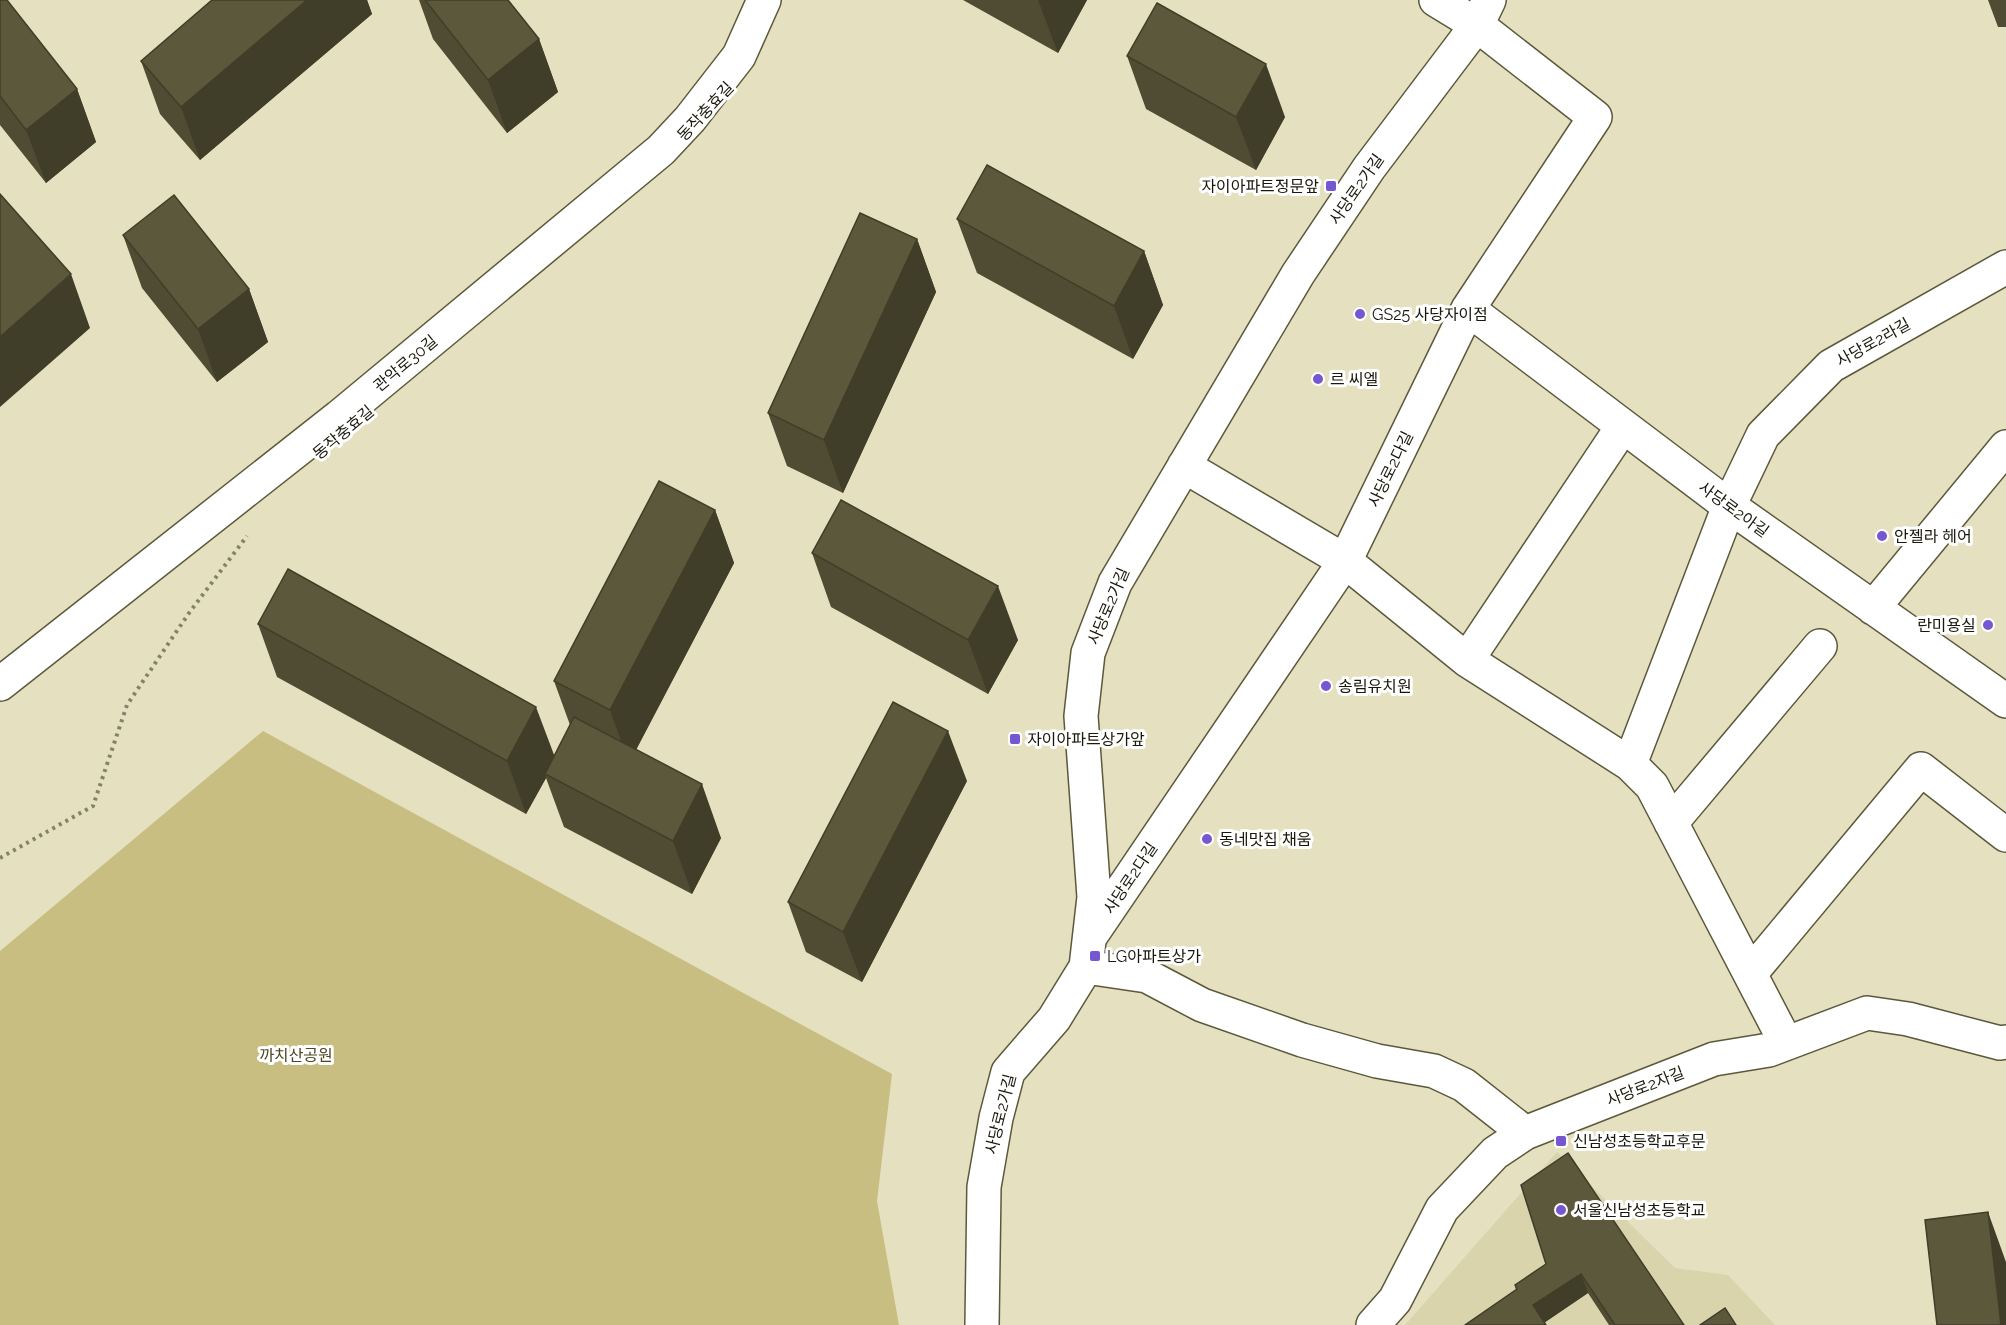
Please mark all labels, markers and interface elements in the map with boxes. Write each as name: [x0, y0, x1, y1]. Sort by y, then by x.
street label: 동작충효길: [673, 78, 737, 145]
street label: 사당로2가길: [1325, 150, 1388, 228]
place label: 자이아파트정문앞: [1201, 177, 1319, 196]
marker: 자이아파트정문앞: [1324, 179, 1338, 193]
place label: GS25 사당자이점: [1372, 305, 1488, 324]
marker: GS25 사당자이점: [1353, 307, 1367, 321]
street label: 사당로2라길: [1833, 314, 1914, 371]
street label: 관악로30길: [370, 331, 441, 395]
place label: 르 씨엘: [1330, 370, 1378, 389]
marker: 르 씨엘: [1311, 372, 1325, 386]
street label: 동작충효길: [309, 401, 378, 463]
street label: 사당로2다길: [1364, 428, 1417, 510]
street label: 사당로2아길: [1695, 478, 1772, 541]
place label: 안젤라 헤어: [1894, 527, 1972, 546]
marker: 안젤라 헤어: [1875, 529, 1889, 543]
street label: 사당로2가길: [1084, 565, 1133, 648]
place label: 란미용실: [1917, 616, 1976, 635]
marker: 란미용실: [1981, 618, 1995, 632]
place label: 송림유치원: [1338, 677, 1412, 696]
marker: 송림유치원: [1319, 679, 1333, 693]
place label: 자이아파트상가앞: [1027, 730, 1145, 749]
marker: 자이아파트상가앞: [1008, 732, 1022, 746]
place label: 동네맛집 채움: [1219, 830, 1311, 849]
marker: 동네맛집 채움: [1200, 832, 1214, 846]
street label: 사당로2다길: [1100, 839, 1161, 918]
place label: LG아파트상가: [1107, 947, 1201, 966]
marker: LG아파트상가: [1088, 949, 1102, 963]
park label: 까치산공원: [259, 1046, 333, 1065]
street label: 사당로2자길: [1604, 1063, 1687, 1110]
street label: 사당로2가길: [981, 1072, 1020, 1156]
place label: 신남성초등학교후문: [1573, 1132, 1706, 1151]
marker: 신남성초등학교후문: [1554, 1134, 1568, 1148]
place label: 서울신남성초등학교: [1573, 1201, 1705, 1220]
marker: 서울신남성초등학교: [1554, 1203, 1568, 1217]

